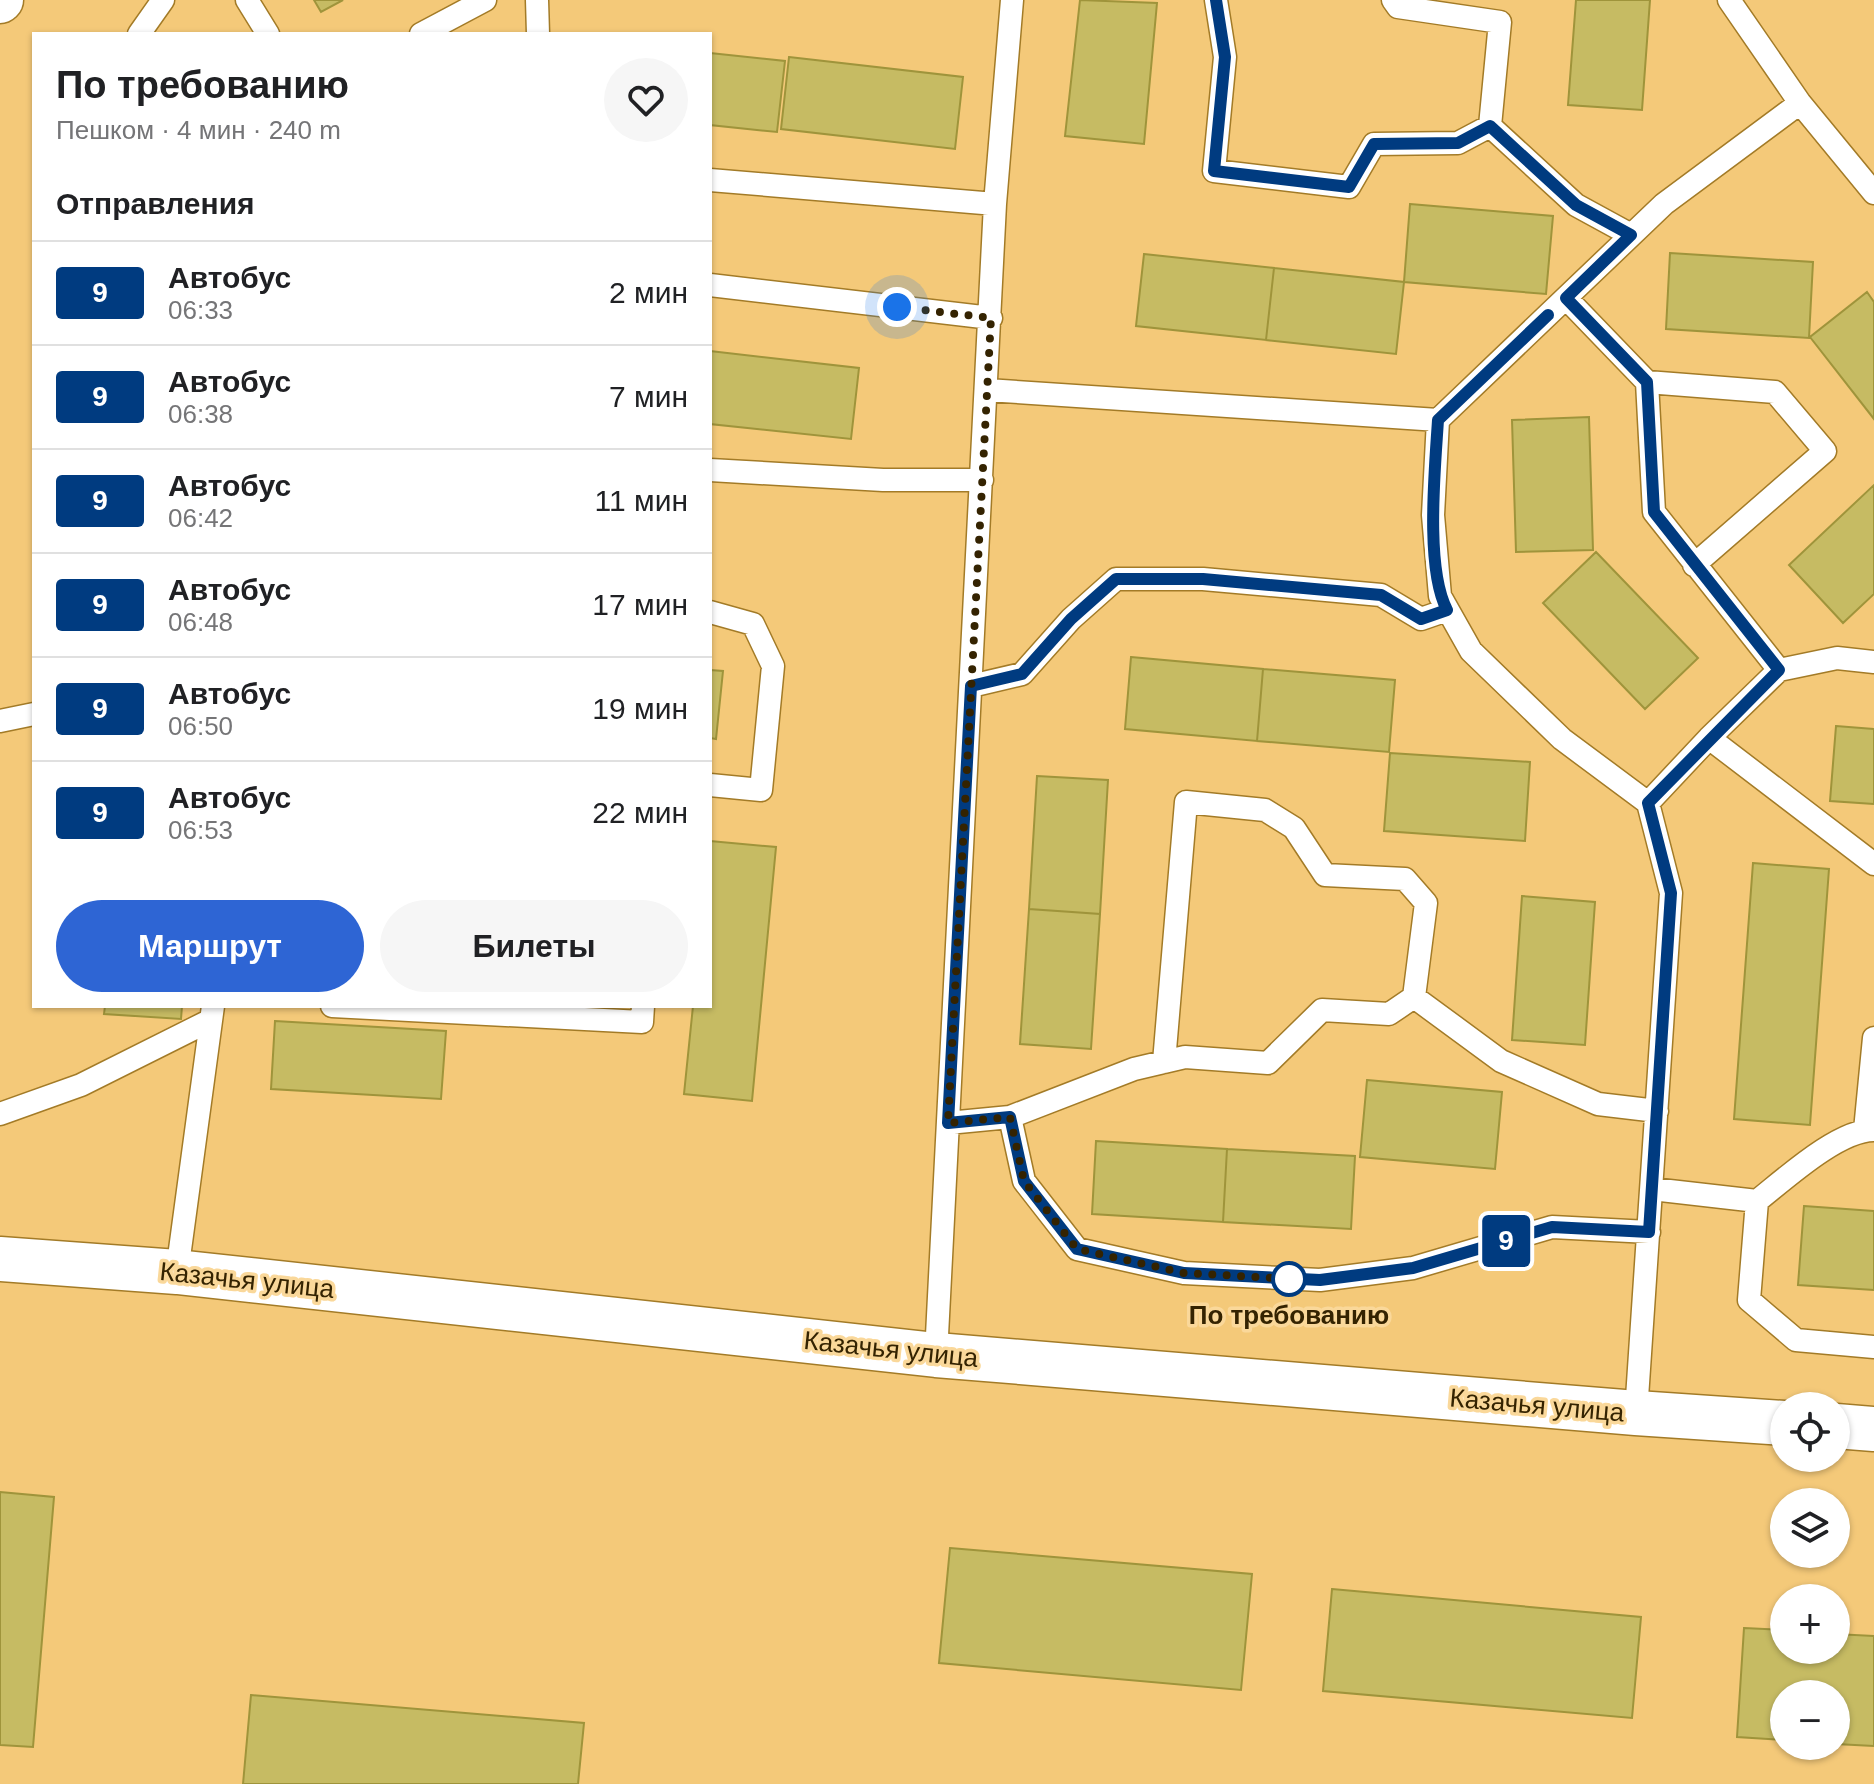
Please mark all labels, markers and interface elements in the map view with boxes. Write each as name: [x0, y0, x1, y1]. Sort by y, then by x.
button: heart: [604, 58, 688, 142]
text: По требованию: [56, 64, 349, 106]
text: Пешком · 4 мин · 240 m: [56, 115, 341, 145]
text: Отправления: [56, 187, 255, 220]
text: Автобус: [168, 261, 291, 294]
text: 2 мин: [609, 276, 688, 309]
text: 9: [92, 277, 108, 308]
your location: [877, 287, 917, 327]
text: 06:33: [168, 295, 233, 325]
text: Автобус: [168, 365, 291, 398]
text: 7 мин: [609, 380, 688, 413]
text: 9: [92, 381, 108, 412]
text: 06:38: [168, 399, 233, 429]
text: Автобус: [168, 469, 291, 502]
text: 11 мин: [595, 484, 688, 517]
text: 9: [92, 485, 108, 516]
text: 06:42: [168, 503, 233, 533]
text: Автобус: [168, 573, 291, 606]
text: 17 мин: [592, 588, 688, 621]
text: 9: [92, 589, 108, 620]
text: 06:48: [168, 607, 233, 637]
text: Автобус: [168, 677, 291, 710]
text: 19 мин: [592, 692, 688, 725]
text: 9: [92, 693, 108, 724]
text: 06:50: [168, 711, 233, 741]
text: Автобус: [168, 781, 291, 814]
text: 22 мин: [592, 796, 688, 829]
text: 9: [92, 797, 108, 828]
text: 06:53: [168, 815, 233, 845]
button: Маршрут: [56, 900, 364, 992]
button: Билеты: [380, 900, 688, 992]
line badge: 9: [1480, 1215, 1532, 1267]
text: 9: [1498, 1225, 1514, 1256]
street label: Казачья улица: [158, 1256, 336, 1304]
marker: По требованию: [1272, 1262, 1306, 1296]
place label: По требованию: [1189, 1300, 1389, 1330]
street label: Казачья улица: [802, 1325, 980, 1373]
street label: Казачья улица: [1449, 1382, 1626, 1428]
map controls: [1770, 1392, 1850, 1760]
button: locate: [1770, 1392, 1850, 1472]
button: layers: [1770, 1488, 1850, 1568]
button: +: [1770, 1584, 1850, 1664]
button: −: [1770, 1680, 1850, 1760]

